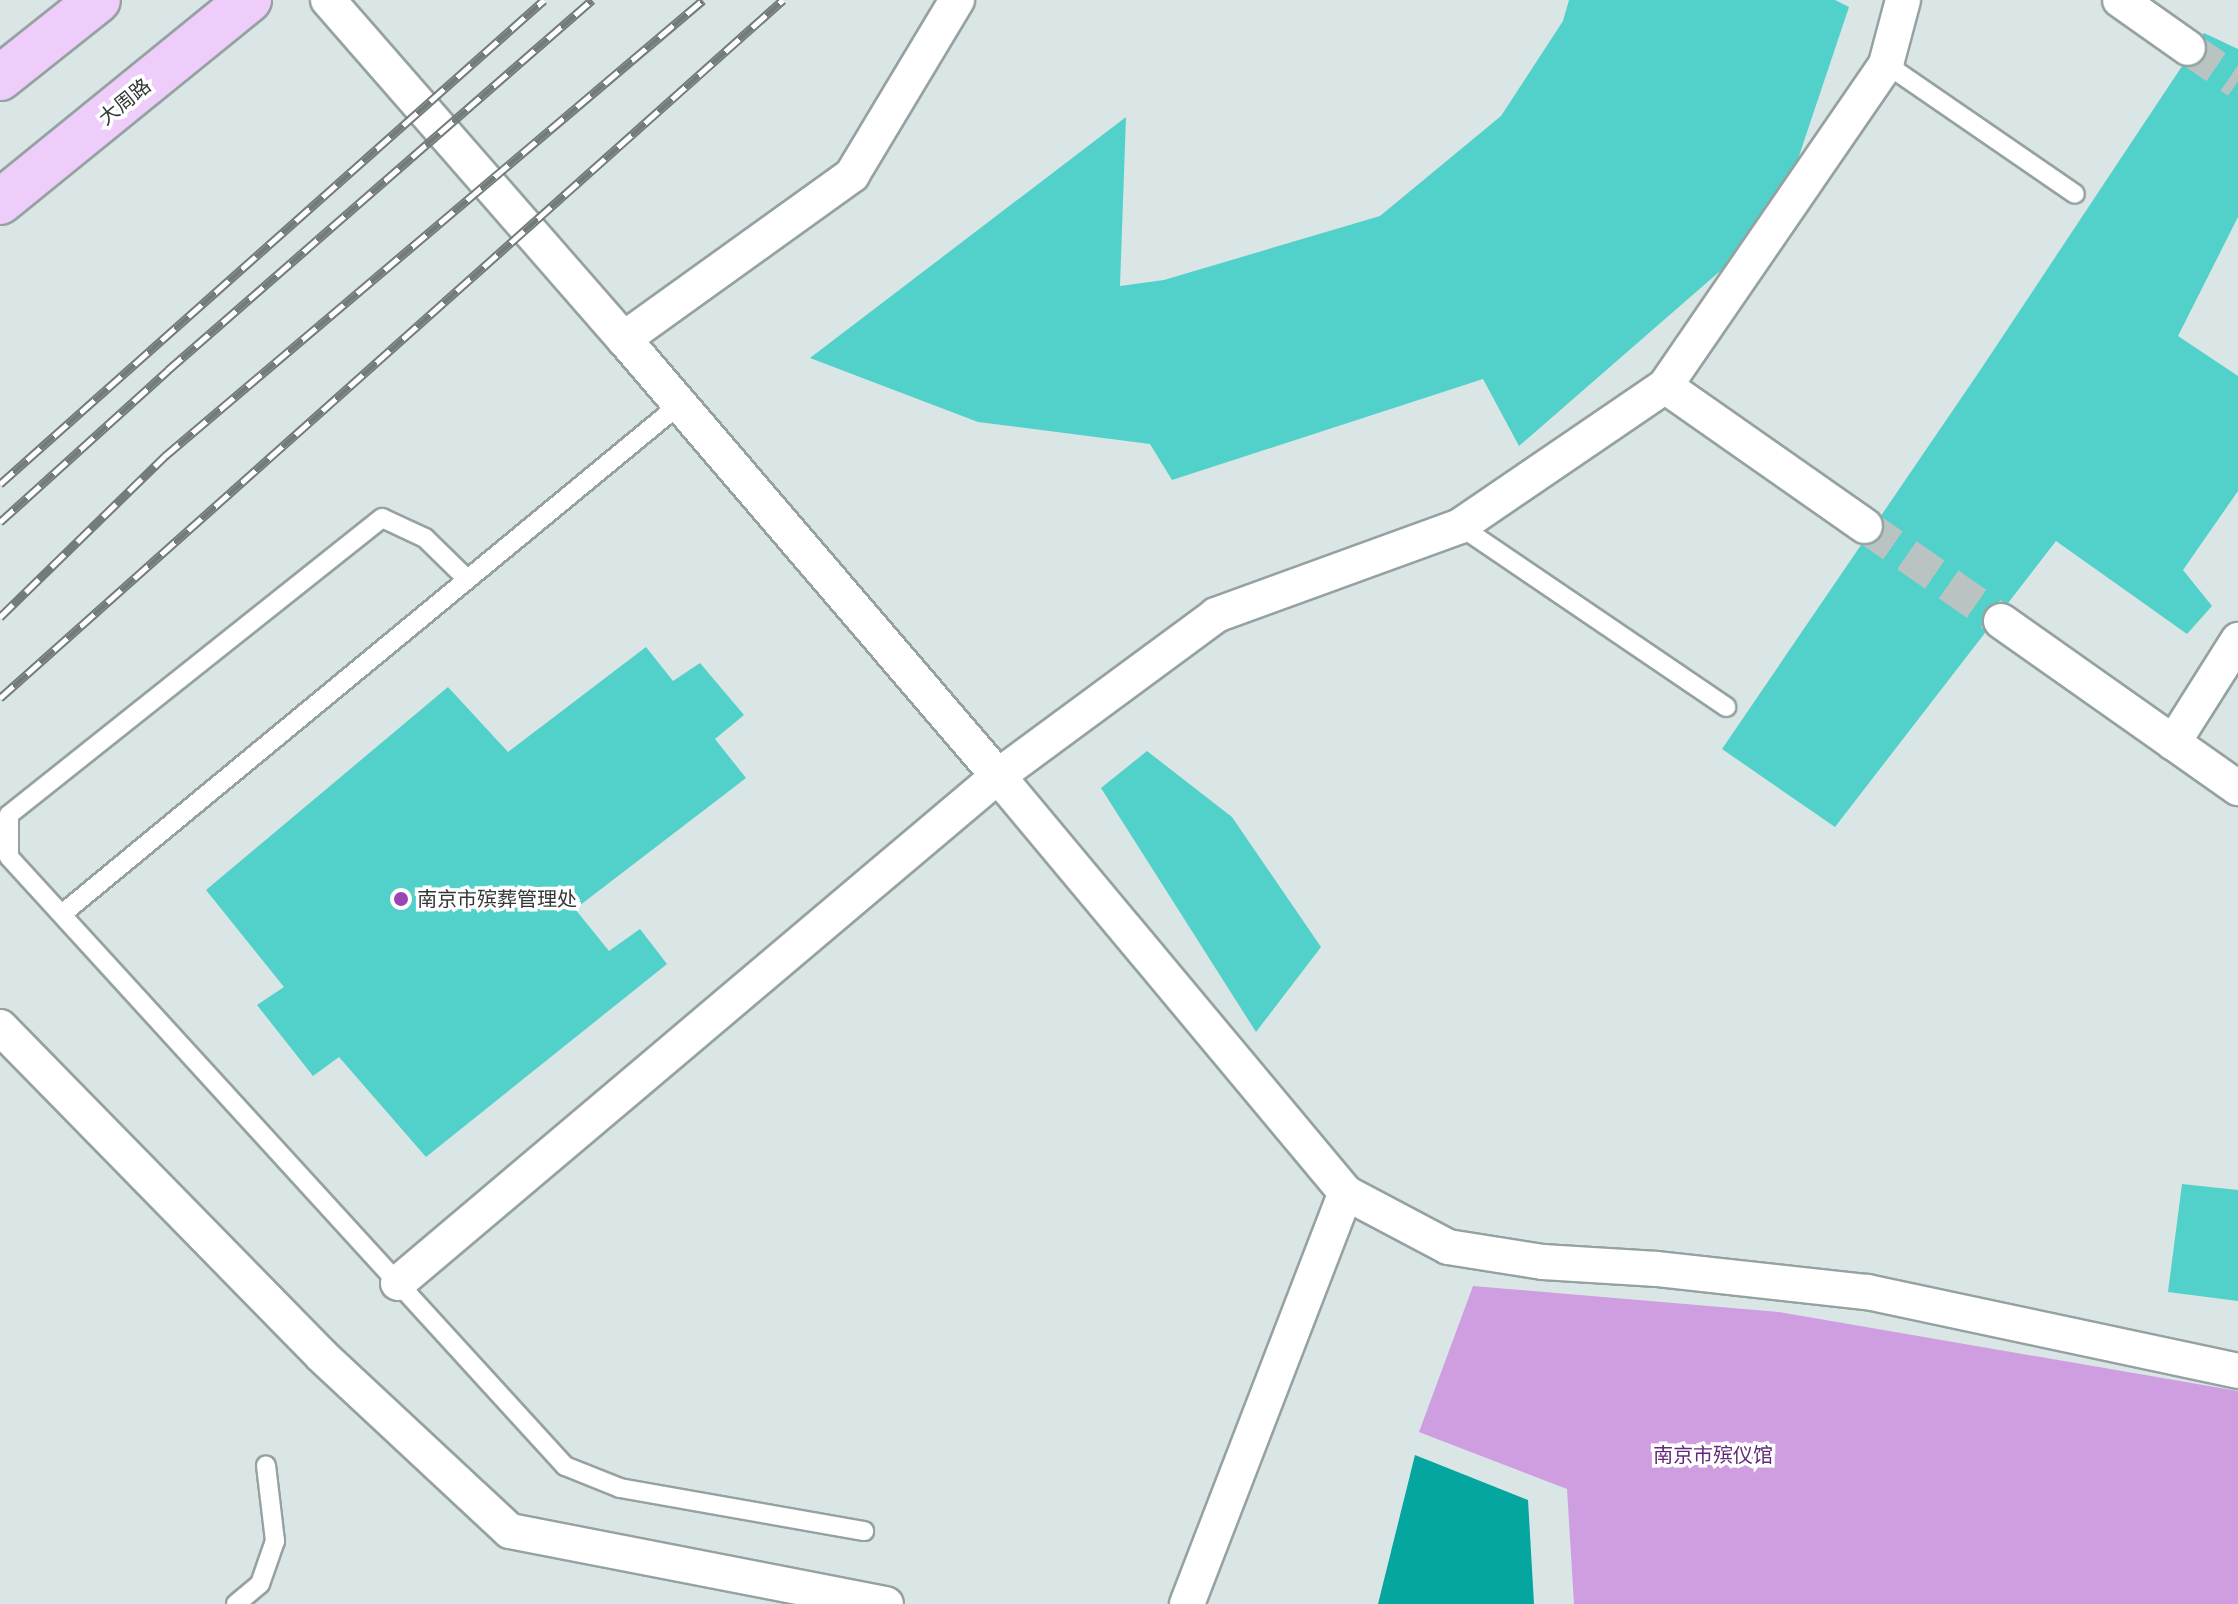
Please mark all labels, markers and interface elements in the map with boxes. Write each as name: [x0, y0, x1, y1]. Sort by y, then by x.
street label: 大周路: [94, 74, 156, 130]
place label: 南京市殡葬管理处: [417, 887, 577, 911]
marker: 南京市殡葬管理处: [392, 890, 410, 908]
park label: 南京市殡仪馆: [1653, 1443, 1773, 1467]

